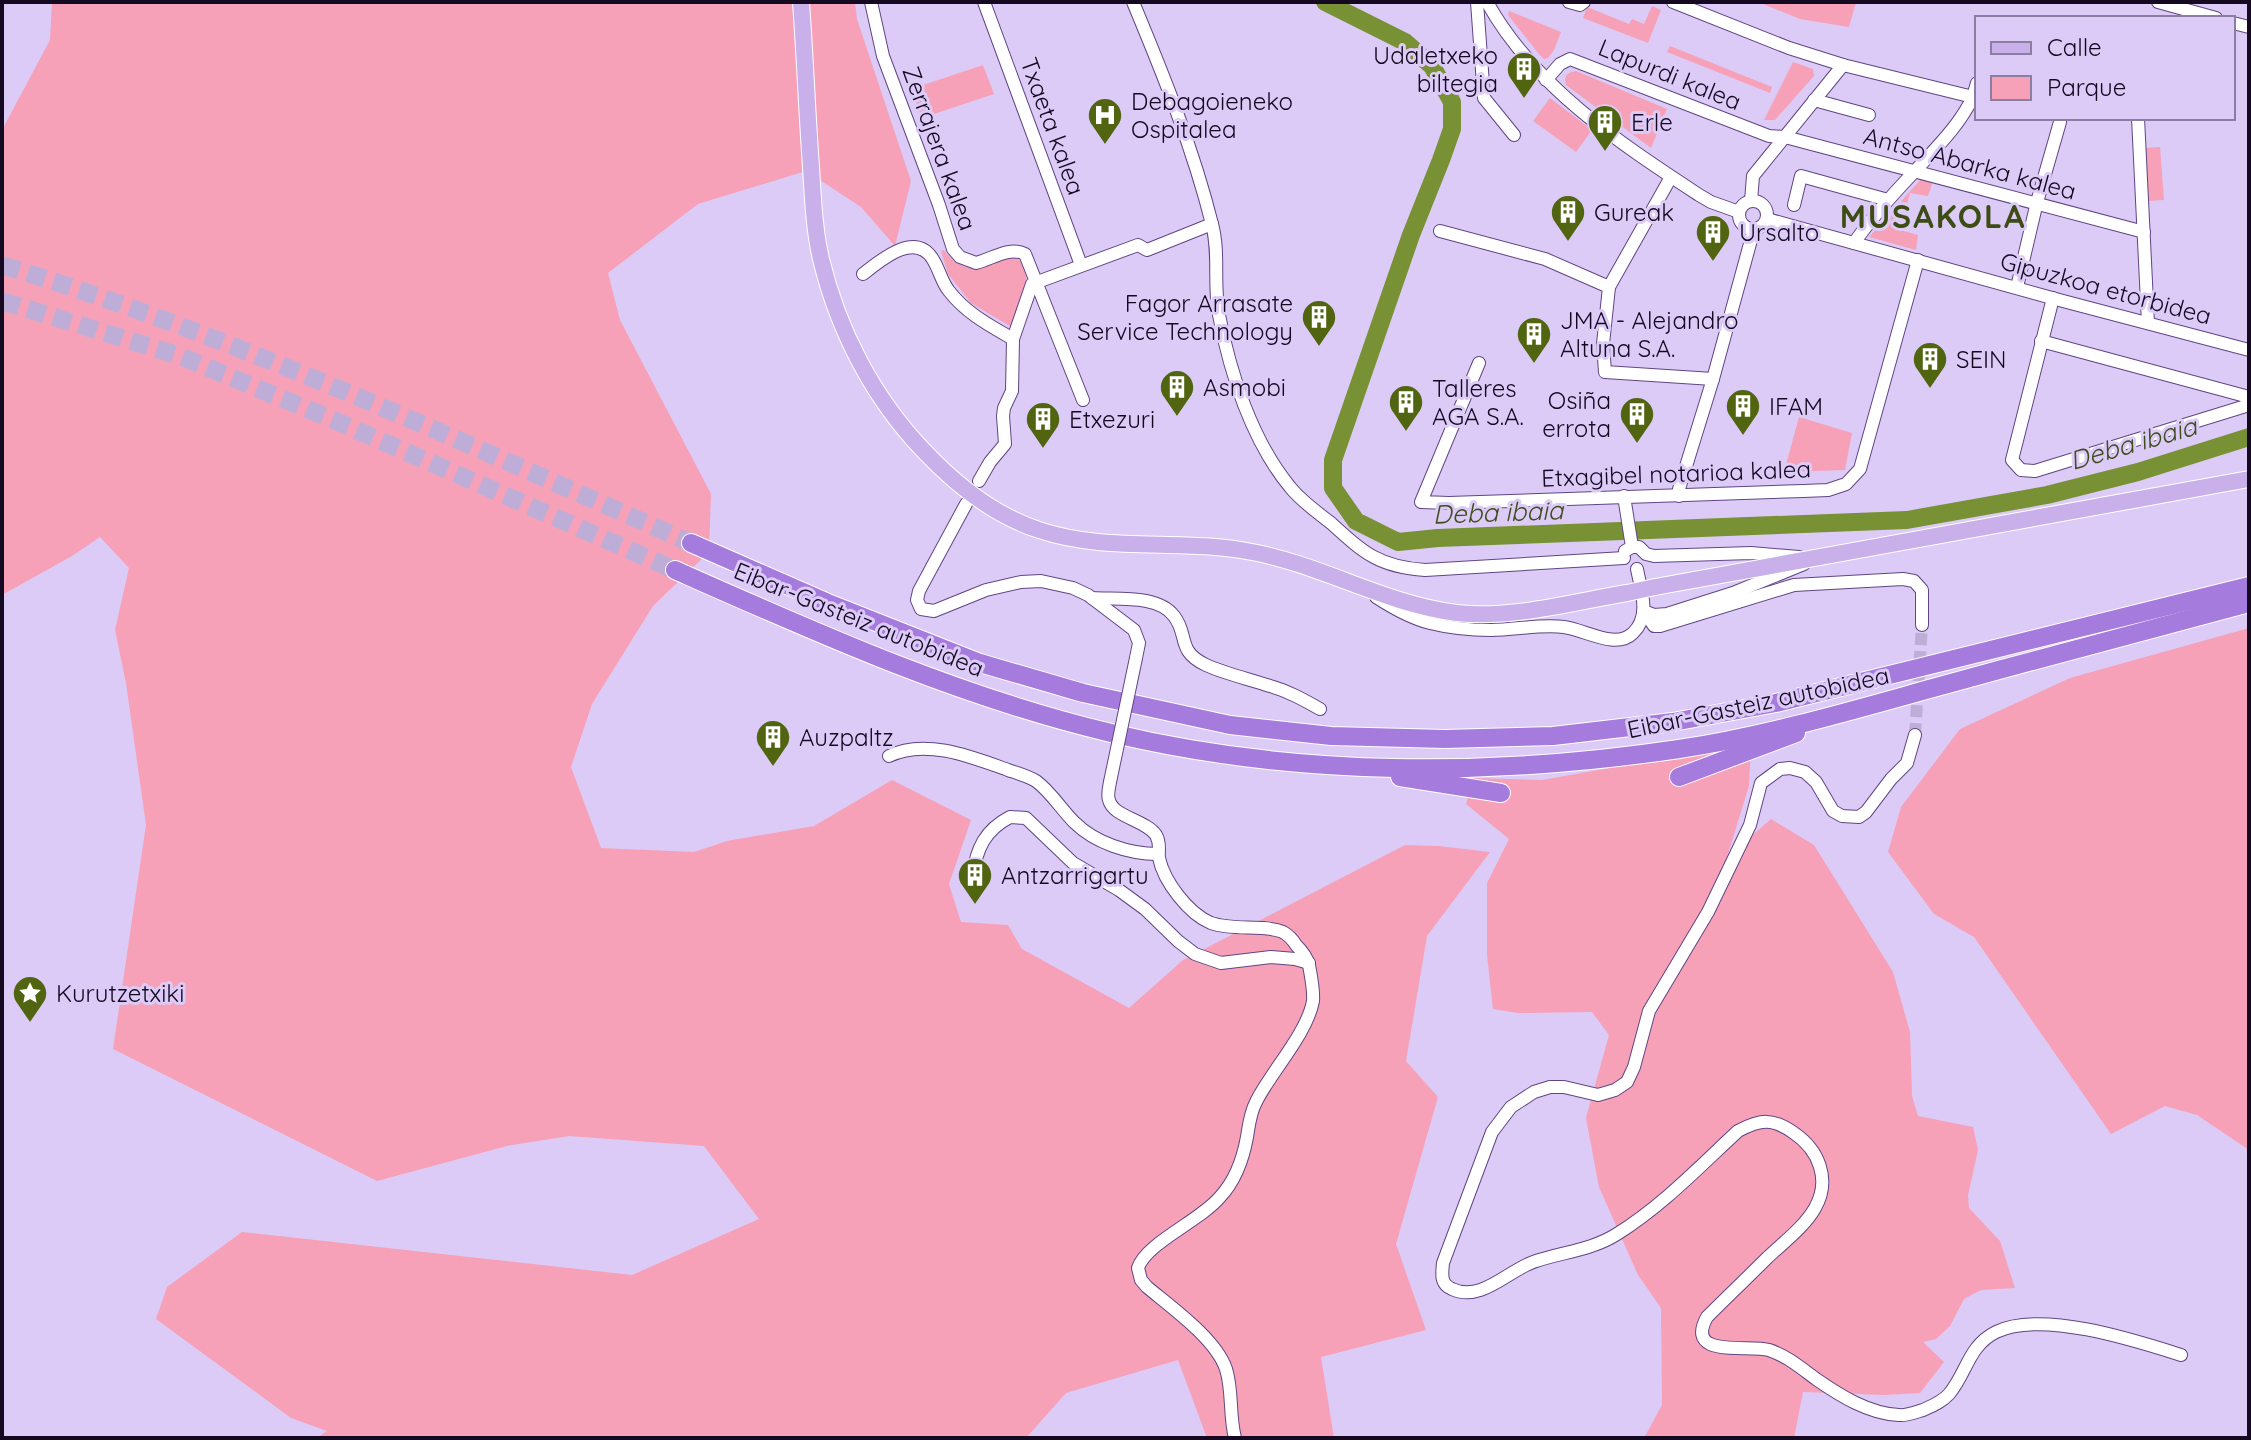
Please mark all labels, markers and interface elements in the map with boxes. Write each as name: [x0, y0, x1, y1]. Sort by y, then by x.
legend: [1975, 16, 2235, 120]
street label: Lapurdi kalea: [1594, 32, 1746, 116]
text: Calle: [2047, 32, 2102, 62]
place label: Udaletxeko biltegia: [1373, 40, 1498, 98]
building icon: Udaletxeko biltegia: [1505, 50, 1543, 100]
street label: Txaeta kalea: [1014, 53, 1092, 199]
street label: Zerrajera kalea: [896, 62, 984, 234]
text: Parque: [2047, 72, 2126, 102]
place label: Debagoieneko Ospitalea: [1131, 86, 1293, 144]
hospital icon: Debagoieneko Ospitalea: [1086, 96, 1124, 146]
building icon: Erle: [1586, 103, 1624, 153]
place label: Erle: [1631, 107, 1673, 137]
street label: Antso Abarka kalea: [1860, 120, 2080, 206]
building icon: Gureak: [1549, 193, 1587, 243]
district label: MUSAKOLA: [1840, 196, 2026, 236]
place label: Gureak: [1594, 197, 1674, 227]
building icon: Ursalto: [1694, 213, 1732, 263]
place label: Ursalto: [1739, 217, 1819, 247]
street label: Gipuzkoa etorbidea: [1997, 245, 2215, 331]
place label: Fagor Arrasate Service Technology: [1077, 288, 1293, 346]
building icon: Fagor Arrasate Service Technology: [1300, 298, 1338, 348]
place label: JMA - Alejandro Altuna S.A.: [1560, 305, 1739, 363]
building icon: JMA - Alejandro Altuna S.A.: [1515, 315, 1553, 365]
building icon: SEIN: [1911, 340, 1949, 390]
place label: SEIN: [1956, 344, 2007, 374]
building icon: Asmobi: [1158, 368, 1196, 418]
place label: Asmobi: [1203, 372, 1286, 402]
place label: Talleres AGA S.A.: [1432, 373, 1524, 431]
building icon: Talleres AGA S.A.: [1387, 383, 1425, 433]
place label: Osiña errota: [1542, 385, 1611, 443]
building icon: IFAM: [1724, 387, 1762, 437]
place label: IFAM: [1769, 391, 1823, 421]
building icon: Osiña errota: [1618, 395, 1656, 445]
building icon: Etxezuri: [1024, 400, 1062, 450]
place label: Etxezuri: [1069, 404, 1155, 434]
water label: Deba ibaia: [2066, 409, 2202, 477]
street label: Etxagibel notarioa kalea: [1541, 453, 1811, 493]
water label: Deba ibaia: [1432, 493, 1565, 531]
street label: Eibar-Gasteiz autobidea: [730, 555, 988, 683]
street label: Eibar-Gasteiz autobidea: [1624, 660, 1892, 744]
building icon: Auzpaltz: [754, 718, 792, 768]
place label: Auzpaltz: [799, 722, 894, 752]
building icon: Antzarrigartu: [956, 856, 994, 906]
place label: Antzarrigartu: [1001, 860, 1149, 890]
place icon: Kurutzetxiki: [11, 974, 49, 1024]
place label: Kurutzetxiki: [56, 978, 184, 1008]

